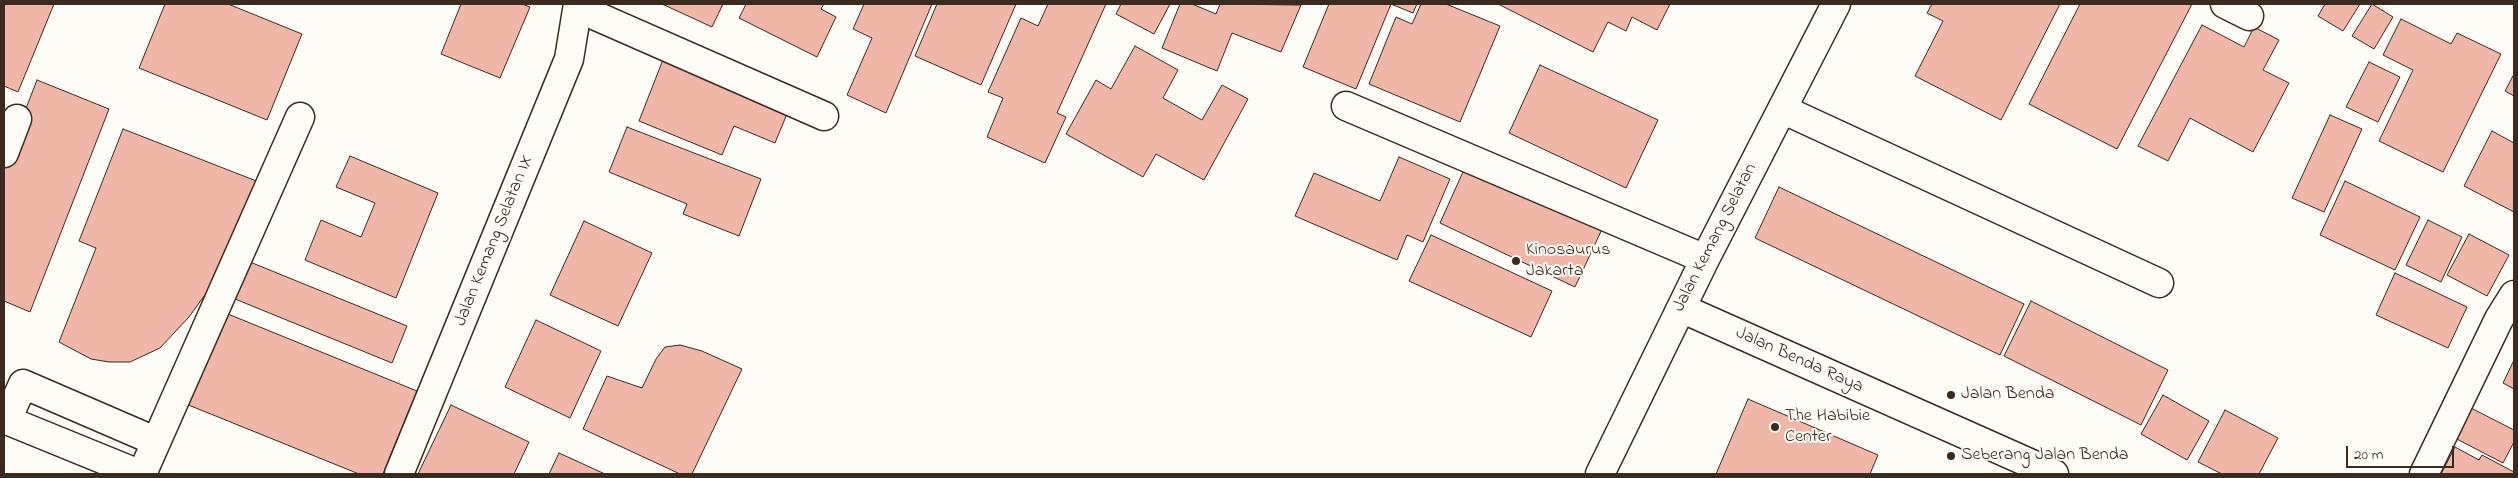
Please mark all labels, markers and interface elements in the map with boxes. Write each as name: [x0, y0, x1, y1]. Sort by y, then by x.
street label: Jalan Kemang Selatan IX: [451, 152, 539, 330]
street label: Jalan Kemang Selatan: [1669, 160, 1763, 316]
place label: Kinosaurus Jakarta: [1526, 240, 1610, 282]
marker: Kinosaurus Jakarta: [1510, 255, 1522, 267]
street label: Jalan Benda Raya: [1732, 323, 1866, 399]
place label: Jalan Benda: [1961, 384, 2055, 406]
marker: Jalan Benda: [1945, 389, 1957, 401]
place label: The Habibie Center: [1785, 406, 1870, 448]
marker: The Habibie Center: [1769, 421, 1781, 433]
scale bar: [2348, 436, 2456, 468]
text: 20 m: [2354, 444, 2383, 466]
place label: Seberang Jalan Benda: [1961, 445, 2128, 467]
marker: Seberang Jalan Benda: [1945, 450, 1957, 462]

